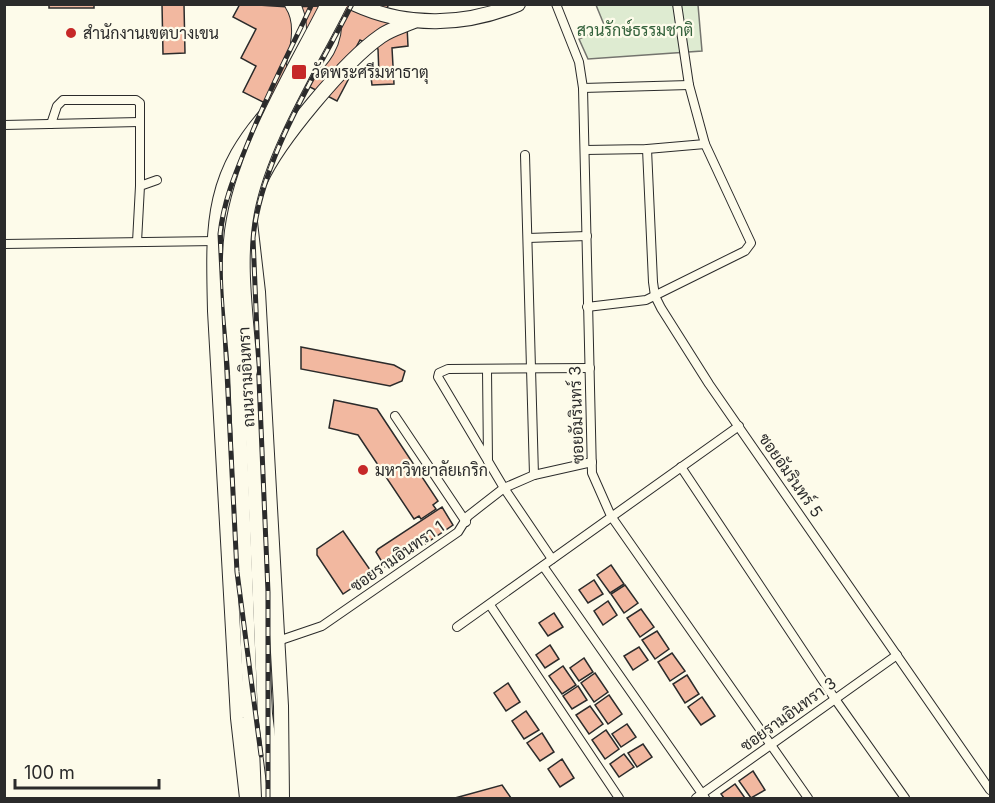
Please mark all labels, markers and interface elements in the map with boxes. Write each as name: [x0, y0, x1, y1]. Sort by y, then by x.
park label: สวนรักษ์ธรรมชาติ: [577, 18, 693, 40]
place label: สำนักงานเขตบางเขน: [83, 23, 219, 43]
marker: สำนักงานเขตบางเขน: [64, 26, 78, 40]
place label: วัดพระศรีมหาธาตุ: [312, 61, 429, 84]
marker: วัดพระศรีมหาธาตุ: [290, 63, 308, 81]
street label: ถนนรามอินทรา: [233, 326, 259, 428]
street label: ซอยอัมรินทร์ 3: [562, 366, 588, 464]
street label: ซอยอัมรินทร์ 5: [755, 428, 829, 521]
place label: มหาวิทยาลัยเกริก: [375, 460, 488, 480]
marker: มหาวิทยาลัยเกริก: [356, 463, 370, 477]
street label: ซอยรามอินทรา 1: [346, 516, 448, 596]
street label: ซอยรามอินทรา 3: [736, 672, 840, 756]
scale bar: [15, 752, 159, 790]
text: 100 m: [24, 762, 75, 783]

